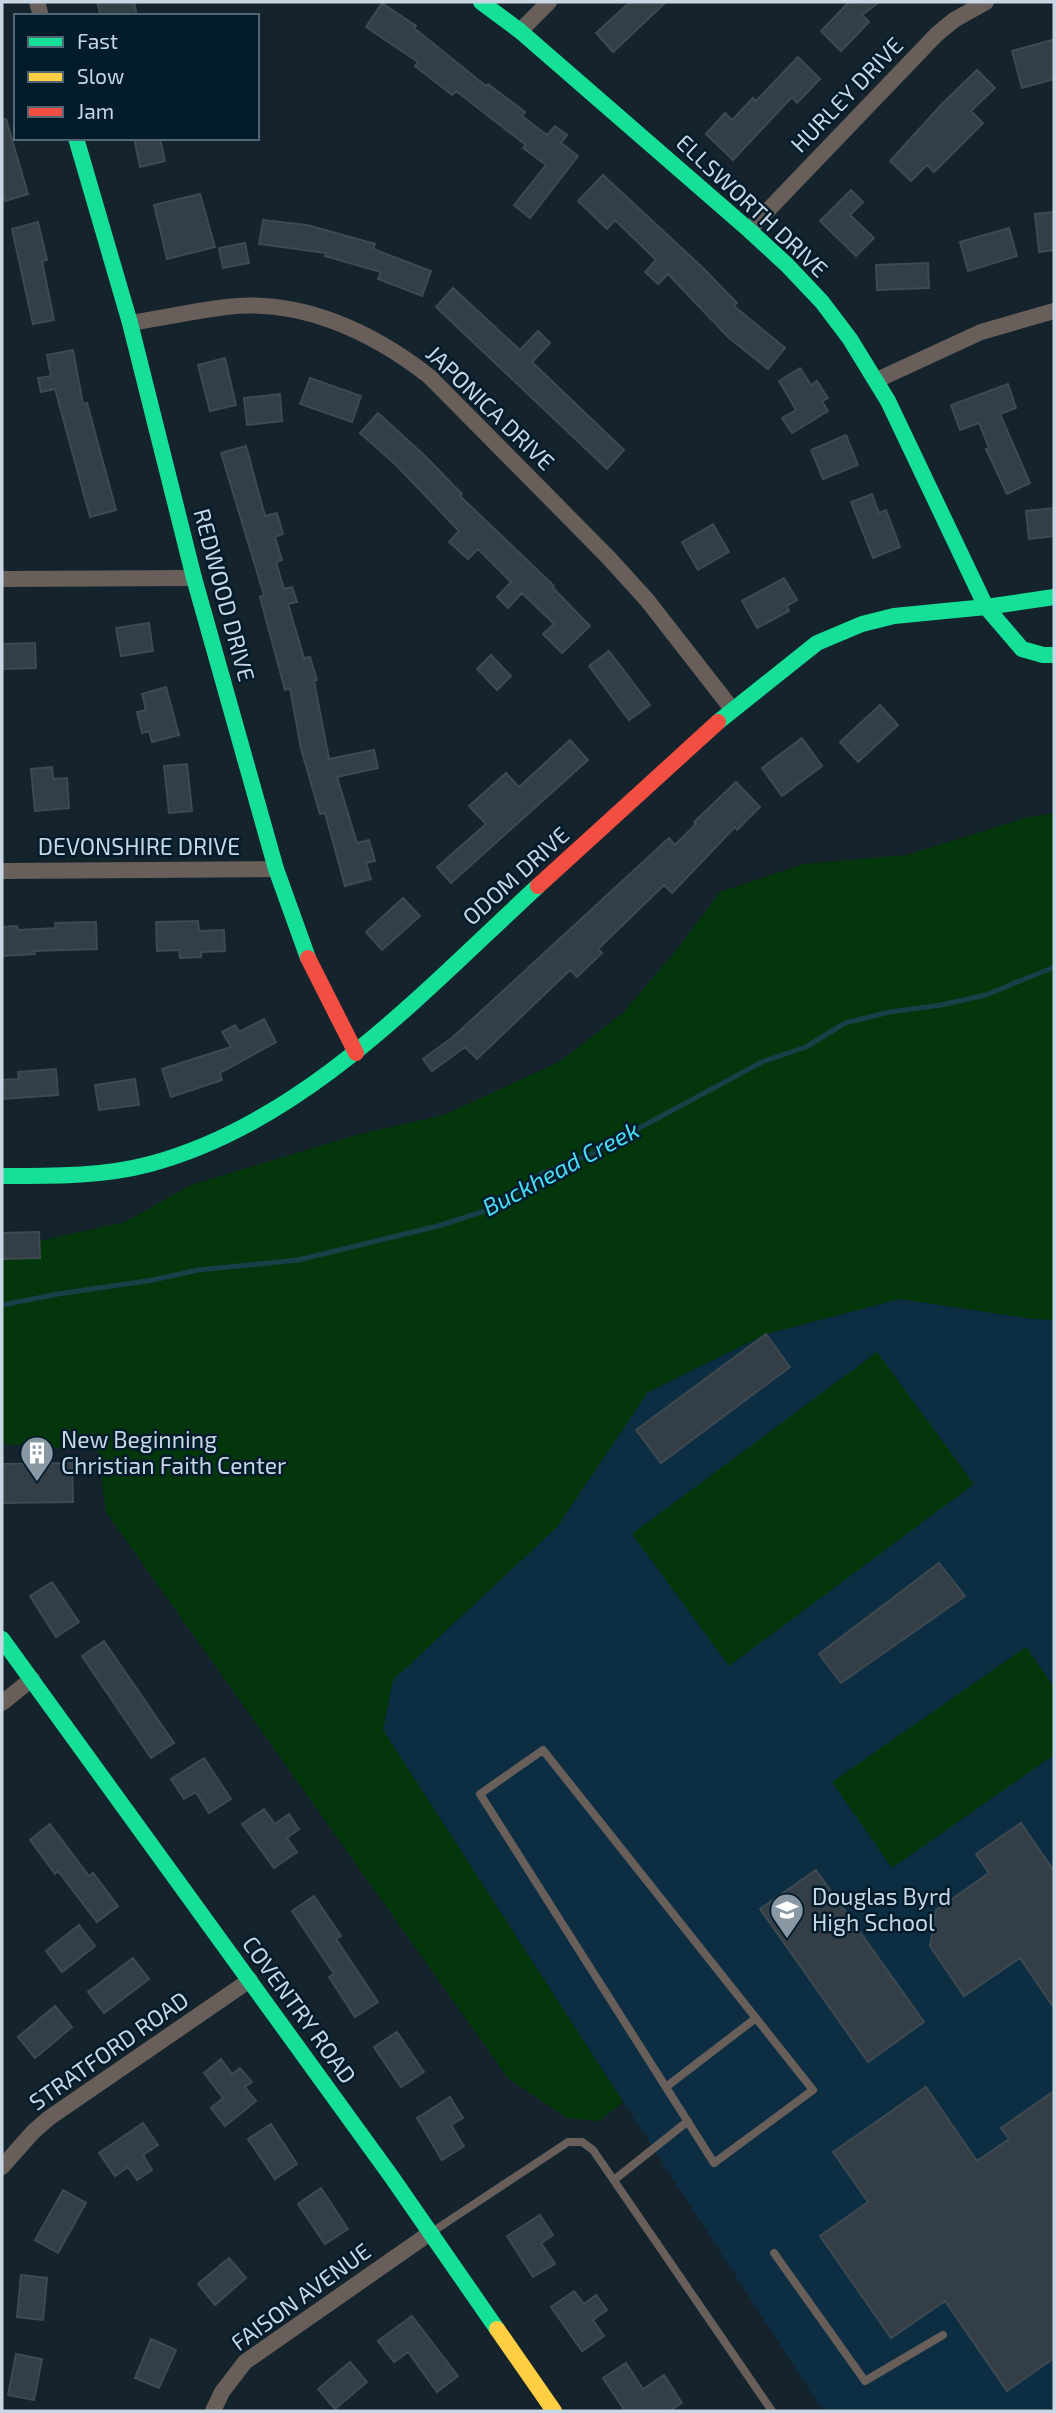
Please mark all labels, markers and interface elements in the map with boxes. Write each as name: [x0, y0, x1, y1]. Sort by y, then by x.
legend: [14, 14, 259, 140]
text: Fast: [77, 28, 118, 53]
street label: HURLEY DRIVE: [784, 31, 908, 158]
text: Slow: [77, 63, 124, 88]
text: Jam: [77, 98, 114, 123]
street label: ELLSWORTH DRIVE: [671, 128, 834, 283]
street label: JAPONICA DRIVE: [421, 339, 561, 476]
street label: REDWOOD DRIVE: [188, 505, 261, 684]
street label: ODOM DRIVE: [456, 820, 574, 930]
street label: DEVONSHIRE DRIVE: [38, 832, 240, 860]
water label: Buckhead Creek: [477, 1114, 644, 1221]
place label: New Beginning Christian Faith Center: [61, 1425, 286, 1479]
building icon: New Beginning Christian Faith Center: [18, 1434, 56, 1483]
place label: Douglas Byrd High School: [812, 1882, 951, 1936]
school or university icon: Douglas Byrd High School: [768, 1891, 806, 1940]
street label: COVENTRY ROAD: [237, 1930, 363, 2089]
street label: STRATFORD ROAD: [23, 1985, 193, 2116]
street label: FAISON AVENUE: [225, 2236, 376, 2356]

